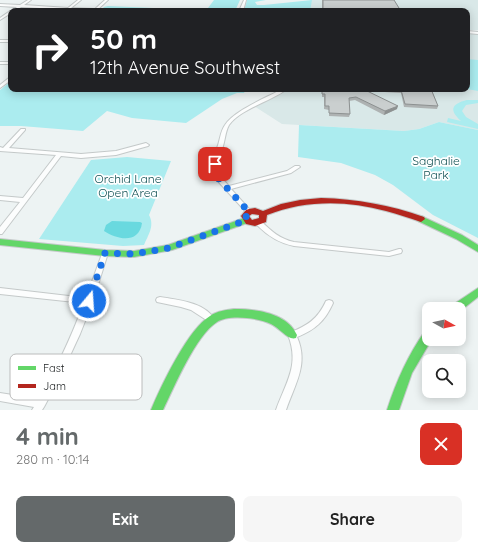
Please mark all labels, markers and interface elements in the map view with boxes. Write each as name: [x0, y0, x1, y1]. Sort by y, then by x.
text: 50 m: [90, 21, 157, 56]
icon: right: [24, 24, 76, 76]
text: 12th Avenue Southwest: [90, 56, 280, 79]
pin: [198, 147, 232, 181]
icon: arrive: [204, 153, 226, 175]
park label: Saghalie Park: [412, 153, 460, 182]
park label: Orchid Lane Open Area: [94, 171, 162, 200]
position arrow: [68, 280, 110, 322]
north arrow: [422, 302, 466, 346]
map controls: [422, 302, 466, 398]
legend: [10, 354, 142, 400]
button: search: [422, 354, 466, 398]
text: Fast: [43, 361, 65, 375]
text: Jam: [43, 379, 66, 393]
text: 4 min: [16, 421, 79, 451]
button: close: [420, 423, 462, 465]
text: 280 m · 10:14: [16, 451, 89, 467]
button: Exit: [16, 496, 235, 542]
button: Share: [243, 496, 462, 542]

